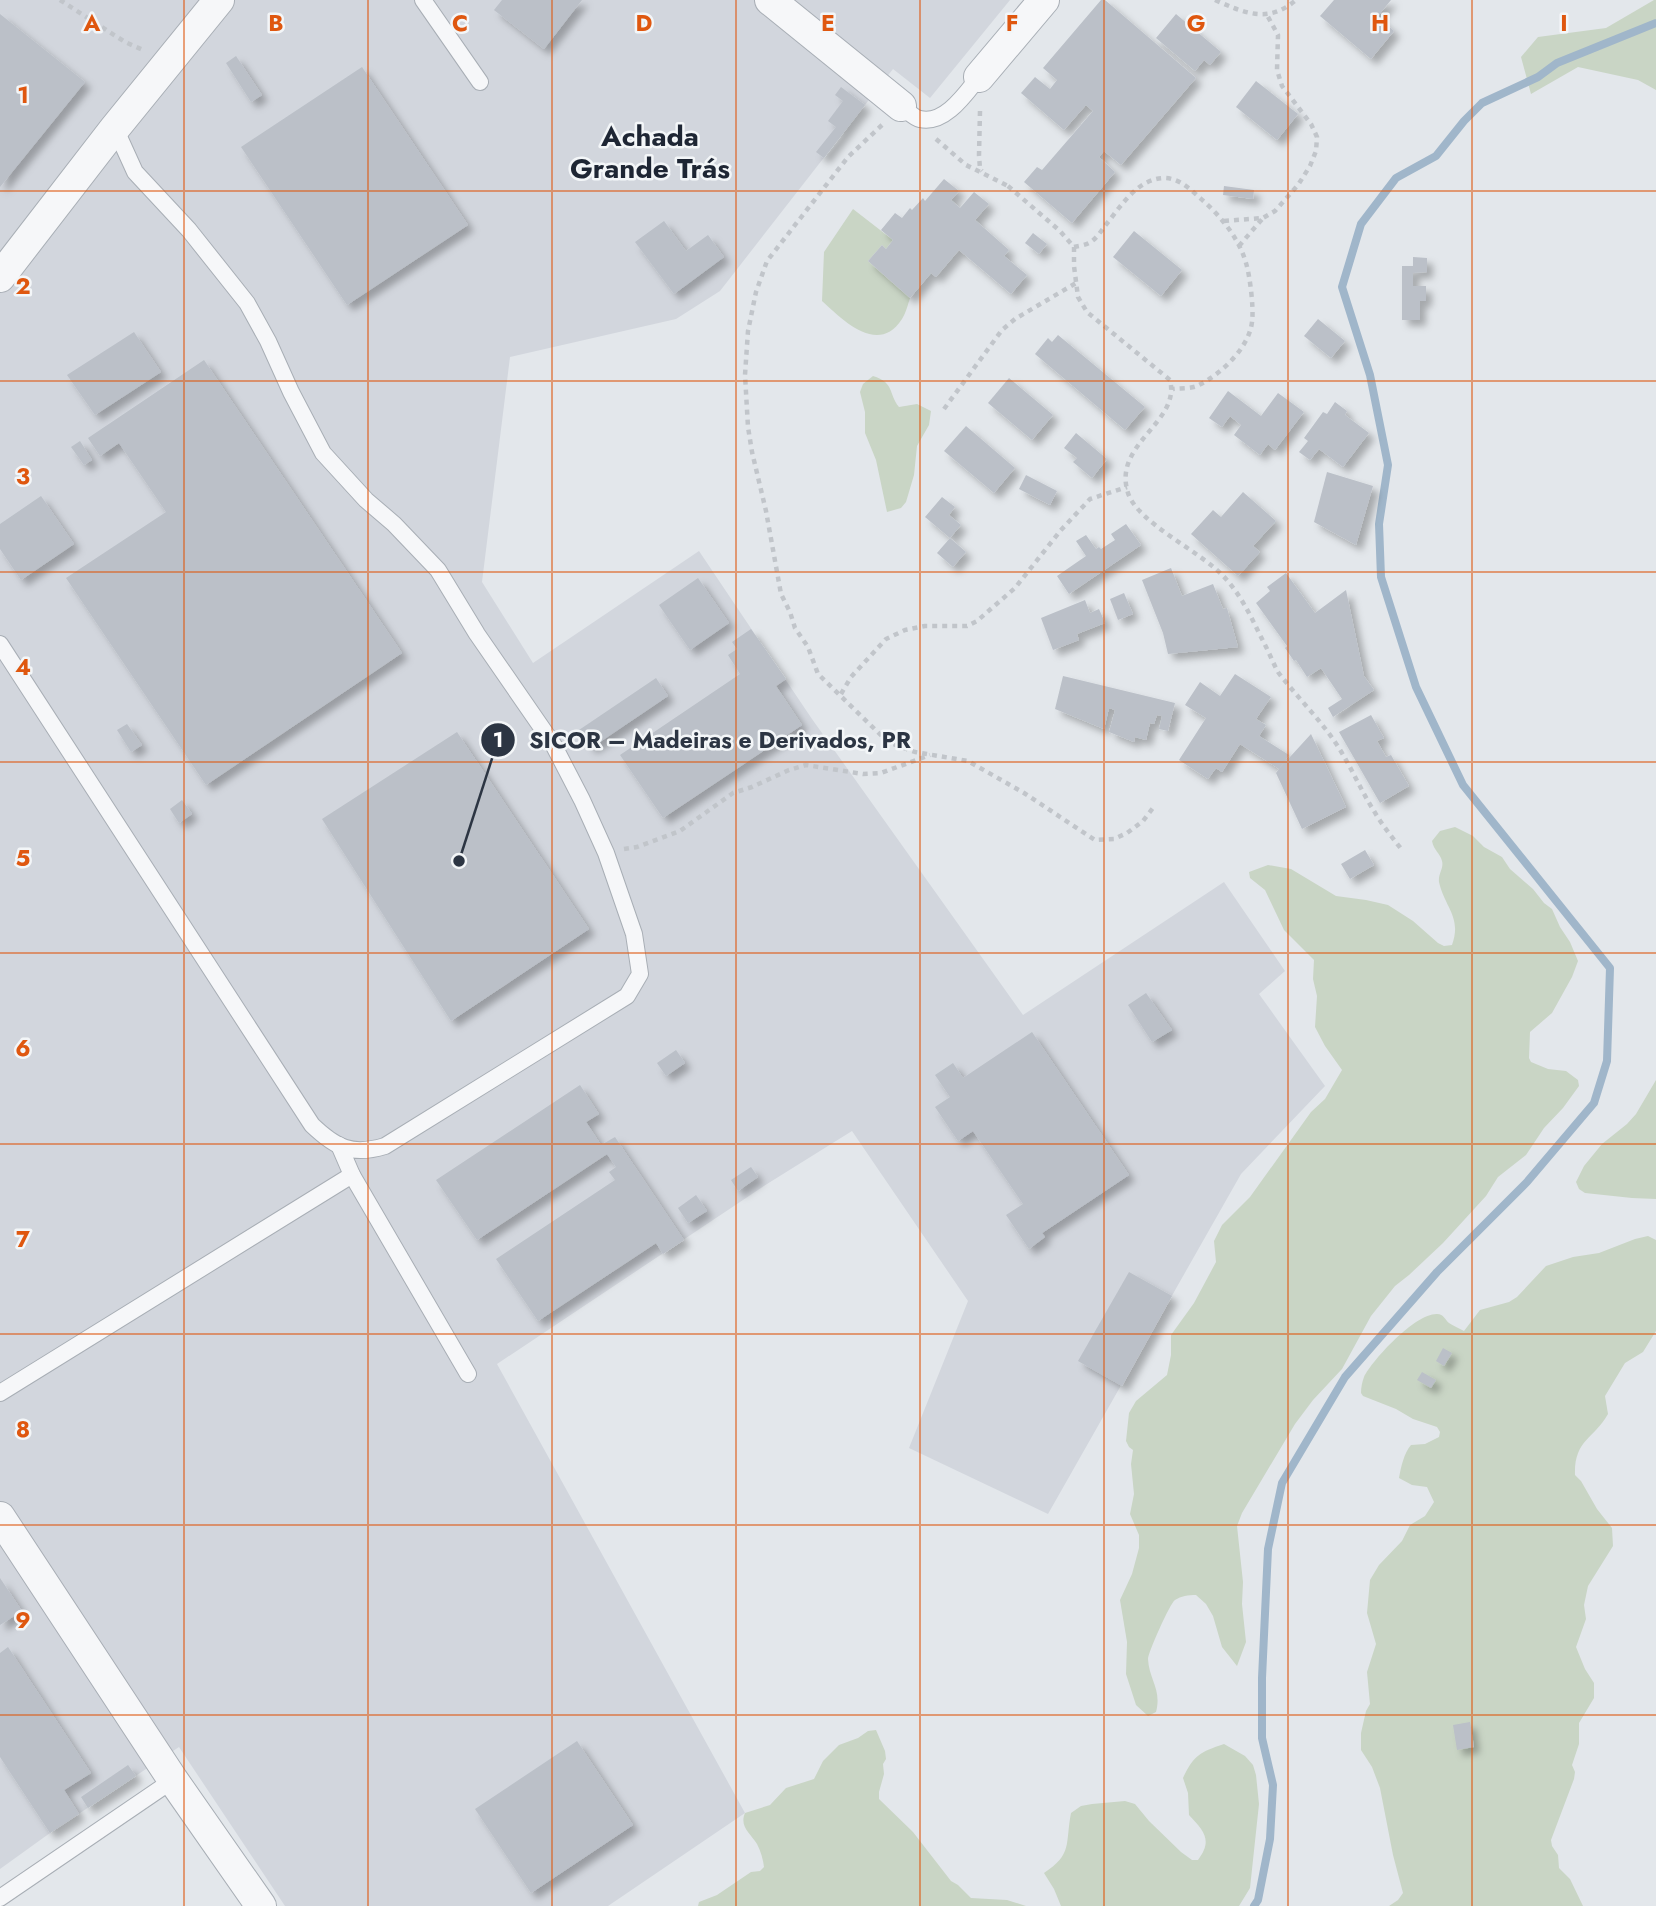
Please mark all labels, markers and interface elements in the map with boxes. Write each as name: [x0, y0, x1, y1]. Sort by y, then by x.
text: A: [83, 6, 101, 40]
text: B: [268, 6, 284, 40]
text: C: [452, 6, 468, 40]
text: D: [636, 6, 653, 40]
text: E: [821, 6, 835, 40]
text: F: [1006, 6, 1018, 40]
text: G: [1187, 6, 1205, 40]
text: H: [1371, 6, 1389, 40]
text: I: [1560, 6, 1568, 40]
text: 1: [17, 78, 29, 112]
district label: Achada Grande Trás: [570, 116, 730, 189]
text: 2: [15, 269, 31, 303]
text: 3: [16, 459, 30, 493]
text: 4: [15, 650, 31, 684]
callout: SICOR – Madeiras e Derivados, PR: [480, 718, 925, 762]
text: SICOR – Madeiras e Derivados, PR: [529, 723, 911, 757]
text: 1: [493, 725, 503, 755]
text: 5: [16, 841, 30, 875]
text: 6: [15, 1031, 31, 1065]
text: 7: [16, 1222, 30, 1256]
text: 8: [16, 1412, 30, 1446]
text: 9: [15, 1603, 31, 1637]

